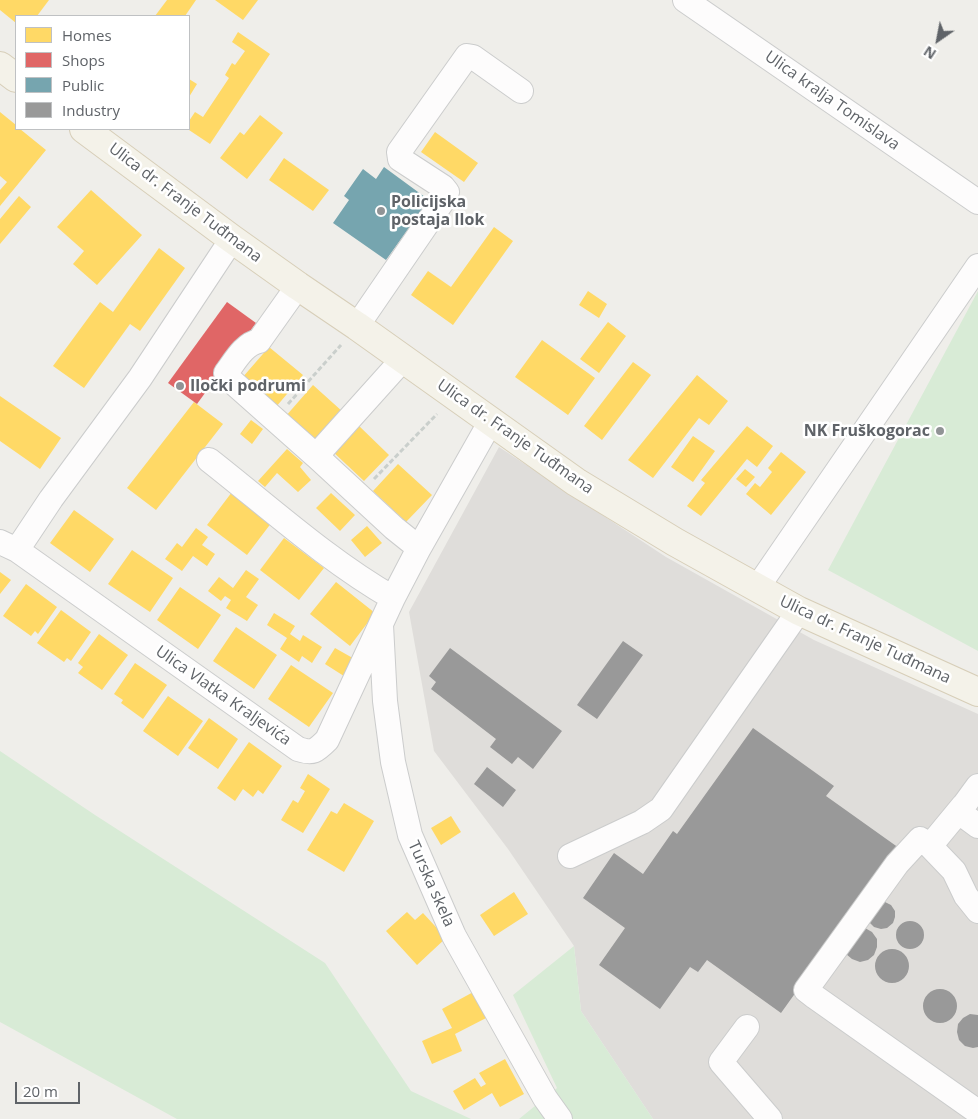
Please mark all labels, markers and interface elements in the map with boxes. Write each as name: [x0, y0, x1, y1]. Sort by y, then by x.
legend: [15, 15, 190, 130]
north arrow: [913, 15, 963, 65]
text: Homes: [62, 25, 112, 45]
text: N: [920, 42, 940, 64]
street label: Ulica kralja Tomislava: [761, 47, 903, 155]
text: Shops: [62, 50, 105, 70]
text: Public: [62, 75, 104, 95]
text: Industry: [62, 100, 120, 120]
street label: Ulica dr. Franje Tuđmana: [105, 139, 265, 267]
place label: Policijska postaja Ilok: [391, 192, 484, 230]
marker: Policijska postaja Ilok: [375, 205, 387, 217]
place label: Iločki podrumi: [190, 376, 306, 396]
street label: Ulica dr. Franje Tuđmana: [433, 376, 597, 498]
marker: Iločki podrumi: [174, 380, 186, 392]
place label: NK Fruškogorac: [804, 421, 930, 441]
marker: NK Fruškogorac: [934, 425, 946, 437]
street label: Ulica dr. Franje Tuđmana: [776, 592, 954, 688]
street label: Ulica Vlatka Kraljevića: [152, 642, 294, 750]
street label: Turska skela: [403, 838, 459, 930]
scale bar: [18, 1072, 82, 1104]
text: 20 m: [23, 1081, 58, 1101]

